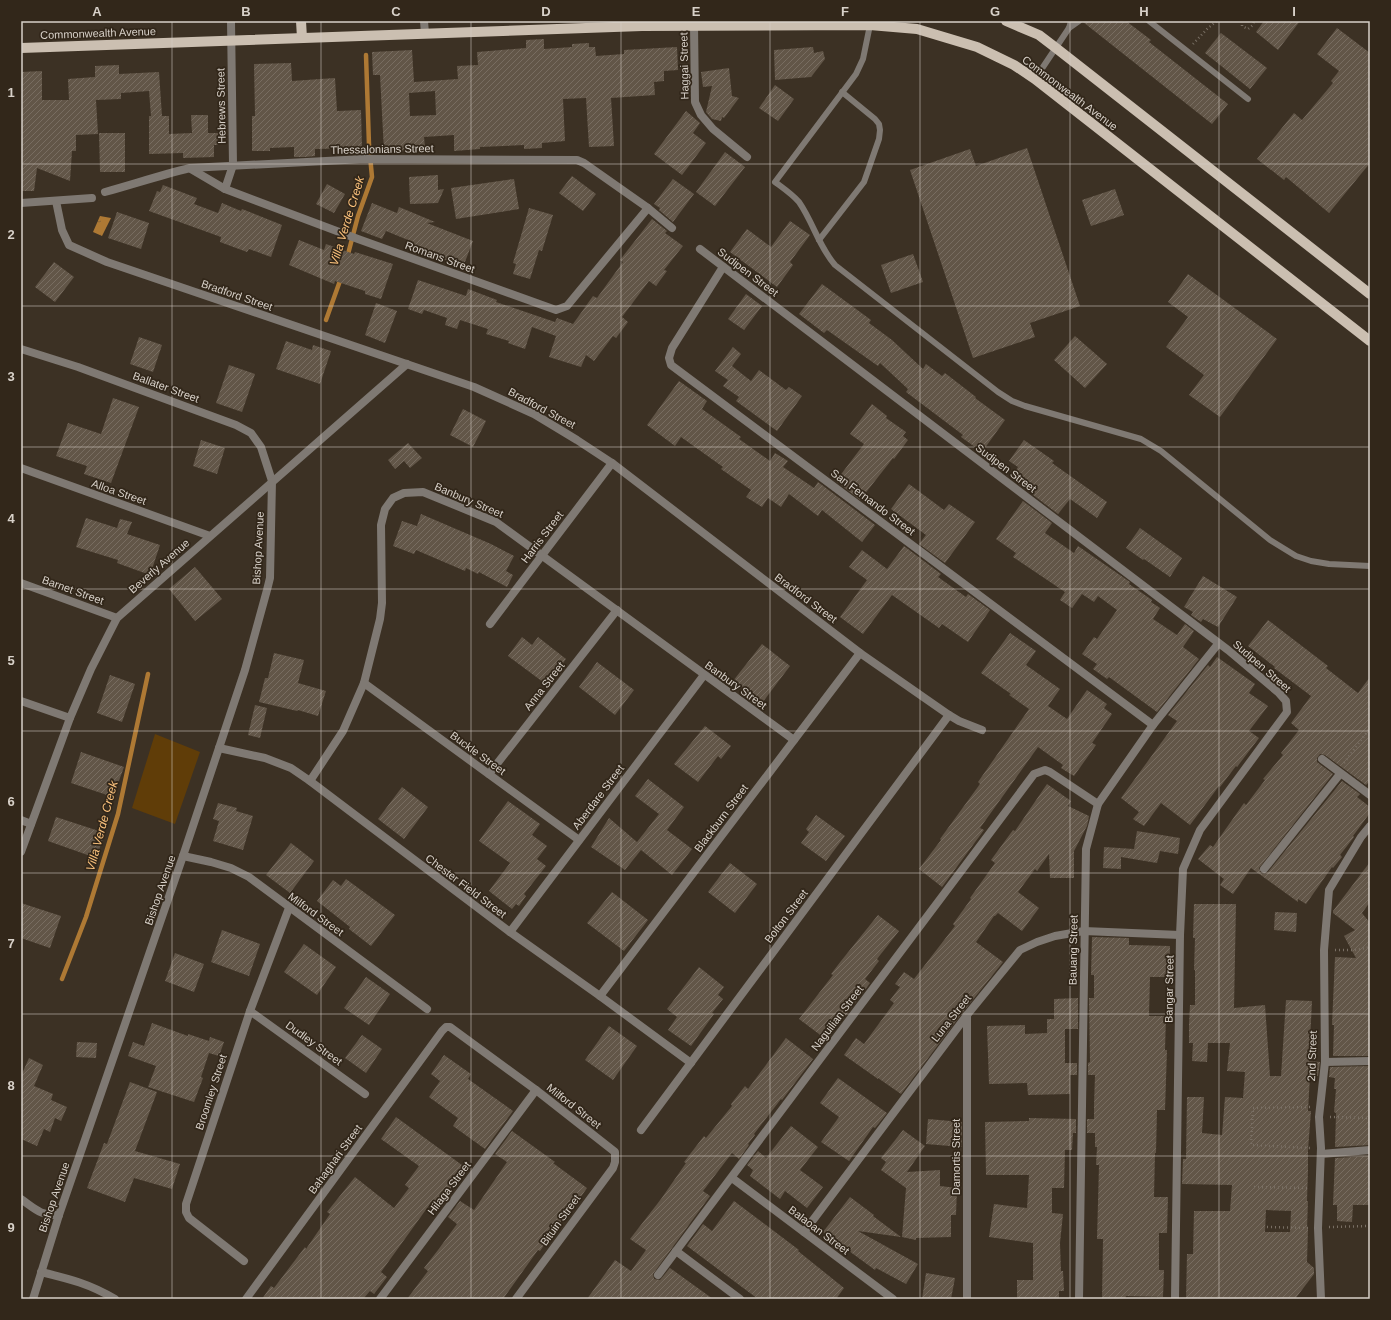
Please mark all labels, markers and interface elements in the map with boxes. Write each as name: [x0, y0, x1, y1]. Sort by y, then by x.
text: A: [92, 4, 102, 19]
text: B: [241, 4, 251, 19]
text: C: [391, 4, 401, 19]
text: D: [541, 4, 551, 19]
text: E: [692, 4, 701, 19]
text: F: [841, 4, 849, 19]
text: G: [990, 4, 1000, 19]
text: H: [1139, 4, 1149, 19]
text: I: [1292, 4, 1296, 19]
street label: Commonwealth Avenue: [40, 25, 156, 41]
street label: Haggai Street: [677, 32, 691, 100]
street label: Commonwealth Avenue: [1020, 53, 1120, 133]
street label: Hebrews Street: [214, 68, 228, 144]
text: 1: [7, 85, 15, 100]
street label: Thessalonians Street: [330, 142, 434, 156]
water label: Villa Verde Creek: [327, 174, 368, 267]
text: 2: [7, 227, 15, 242]
street label: Romans Street: [403, 239, 477, 275]
street label: Sudipen Street: [715, 245, 781, 299]
street label: Bradford Street: [200, 277, 274, 313]
text: 3: [7, 369, 15, 384]
street label: Ballater Street: [131, 369, 201, 405]
street label: Bradford Street: [506, 385, 578, 431]
street label: Sudipen Street: [973, 441, 1039, 495]
street label: San Fernando Street: [829, 466, 917, 538]
street label: Alloa Street: [90, 477, 148, 507]
street label: Banbury Street: [433, 480, 505, 520]
street label: Harris Street: [519, 509, 565, 565]
text: 4: [7, 511, 15, 526]
street label: Bishop Avenue: [250, 511, 266, 585]
street label: Beverly Avenue: [126, 536, 192, 596]
street label: Bradford Street: [773, 571, 839, 625]
street label: Barnet Street: [40, 573, 106, 607]
street label: Sudipen Street: [1231, 638, 1293, 694]
text: 5: [7, 653, 15, 668]
street label: Anna Street: [521, 659, 567, 713]
street label: Banbury Street: [703, 659, 769, 711]
street label: Buckle Street: [448, 729, 508, 777]
street label: Aberdare Street: [570, 762, 626, 832]
water label: Villa Verde Creek: [83, 778, 121, 873]
street label: Blackburn Street: [692, 782, 750, 854]
text: 6: [7, 794, 15, 809]
street label: Chester Field Street: [423, 852, 509, 920]
street label: Bishop Avenue: [142, 853, 178, 927]
street label: Bolton Street: [762, 887, 810, 945]
street label: Milford Street: [286, 890, 346, 938]
street label: Bauang Street: [1066, 915, 1080, 985]
text: 7: [7, 936, 15, 951]
street label: Bangar Street: [1162, 955, 1176, 1023]
street label: Naguilian Street: [809, 983, 865, 1053]
street label: Luna Street: [929, 992, 973, 1044]
street label: Dudley Street: [284, 1019, 344, 1067]
street label: 2nd Street: [1305, 1030, 1319, 1082]
street label: Broomley Street: [193, 1053, 229, 1131]
text: 8: [7, 1078, 15, 1093]
street label: Milford Street: [545, 1081, 603, 1131]
street label: Damortis Street: [950, 1119, 962, 1195]
street label: Bahaghari Street: [306, 1122, 364, 1196]
street label: Hilaga Street: [425, 1159, 473, 1217]
street label: Bishop Avenue: [36, 1160, 72, 1234]
street label: Bituin Street: [538, 1192, 582, 1248]
street label: Balaoan Street: [786, 1203, 852, 1257]
text: 9: [7, 1220, 15, 1235]

